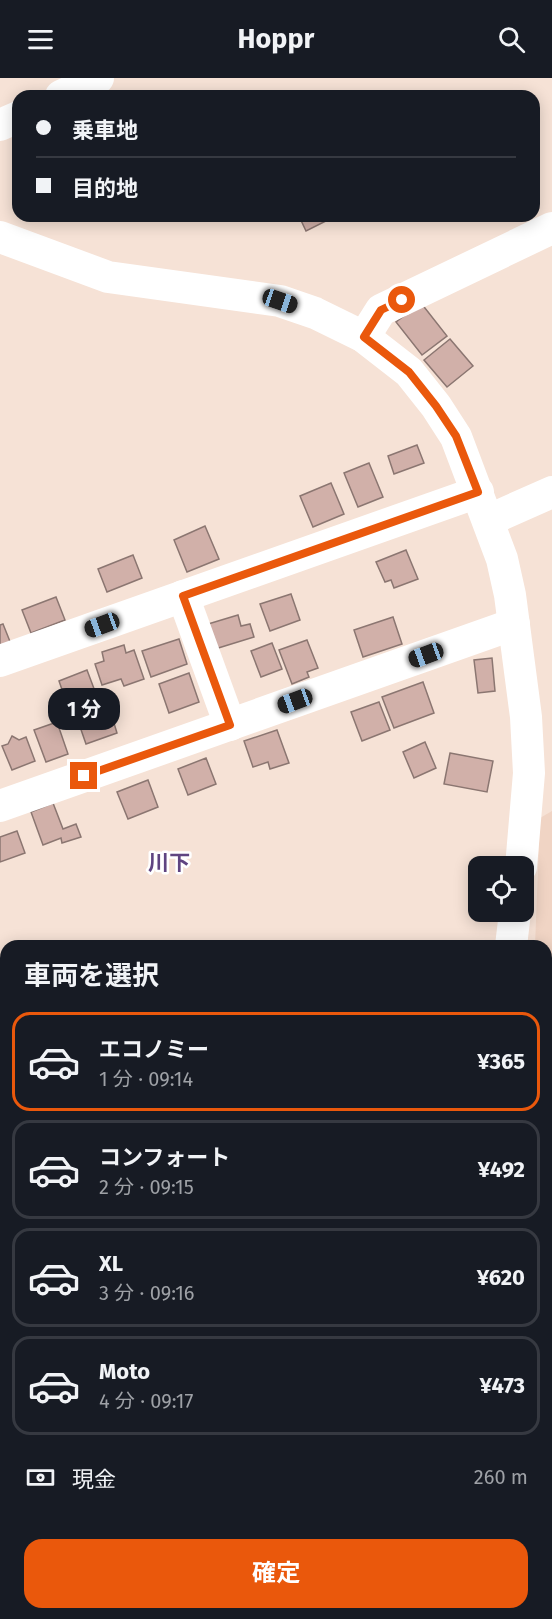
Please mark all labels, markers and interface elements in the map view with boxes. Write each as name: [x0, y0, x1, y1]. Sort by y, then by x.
icon: menu: [24, 23, 57, 56]
text: Hoppr: [238, 23, 314, 55]
icon: search: [495, 23, 528, 56]
text: 乗車地: [72, 117, 138, 144]
text: 目的地: [72, 175, 138, 202]
route start: [388, 286, 415, 313]
car: [260, 287, 300, 315]
car: [82, 610, 122, 640]
car: [406, 640, 446, 670]
car: [275, 686, 315, 716]
callout: 1 分: [48, 689, 120, 731]
text: 1 分: [67, 697, 101, 721]
route end: [70, 762, 97, 789]
district label: 川下: [148, 850, 190, 876]
map controls: [468, 856, 534, 922]
button: locate: [468, 856, 534, 922]
text: 車両を選択: [24, 960, 159, 992]
icon: car: [27, 1035, 81, 1089]
text: エコノミー: [99, 1036, 209, 1063]
text: ¥365: [477, 1048, 525, 1075]
text: 1 分 · 09:14: [99, 1067, 193, 1091]
icon: car: [27, 1143, 81, 1197]
text: コンフォート: [99, 1144, 230, 1171]
text: ¥492: [478, 1156, 525, 1183]
text: 2 分 · 09:15: [99, 1175, 194, 1199]
text: XL: [99, 1250, 123, 1277]
icon: car: [27, 1251, 81, 1305]
text: ¥620: [477, 1264, 525, 1291]
text: 3 分 · 09:16: [99, 1281, 194, 1305]
text: Moto: [99, 1358, 150, 1385]
icon: car: [27, 1359, 81, 1413]
text: ¥473: [480, 1372, 525, 1399]
text: 4 分 · 09:17: [99, 1389, 193, 1413]
icon: cash: [24, 1461, 57, 1494]
text: 260 m: [474, 1465, 528, 1489]
text: 現金: [72, 1466, 116, 1493]
button: 確定: [24, 1539, 528, 1608]

